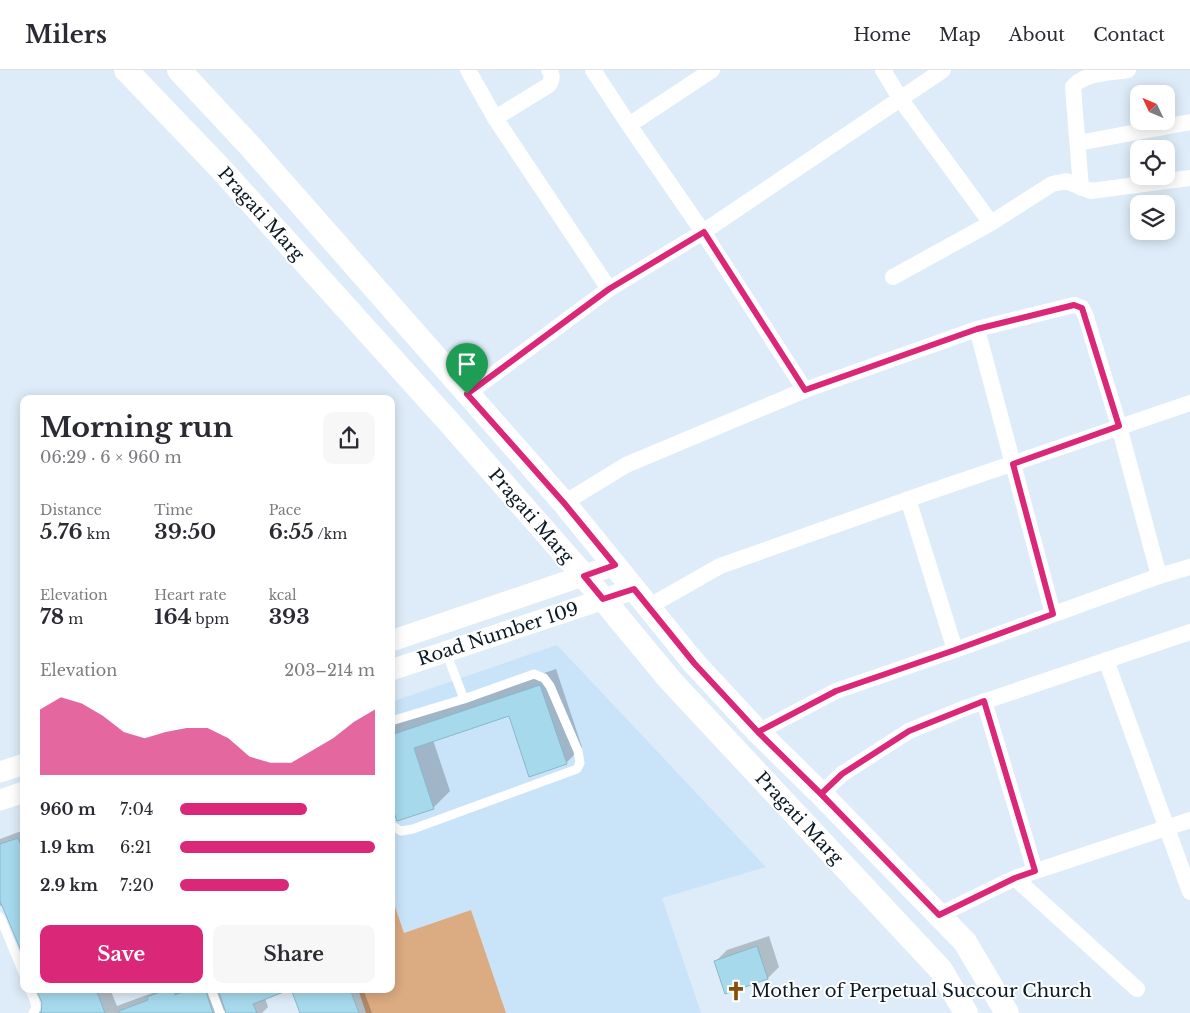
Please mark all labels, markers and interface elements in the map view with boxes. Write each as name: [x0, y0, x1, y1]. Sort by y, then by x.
text: Milers: [25, 20, 107, 49]
text: Home: [853, 24, 911, 46]
text: Map: [939, 24, 981, 46]
text: About: [1009, 24, 1065, 46]
text: Contact: [1093, 24, 1165, 46]
north arrow: [1130, 85, 1175, 130]
map controls: [1130, 85, 1175, 240]
button: locate: [1130, 140, 1175, 185]
street label: Pragati Marg: [213, 163, 309, 266]
button: layers: [1130, 195, 1175, 240]
pin: [446, 343, 488, 394]
icon: arrive: [453, 350, 481, 378]
text: Morning run: [40, 410, 233, 445]
button: share: [323, 412, 375, 464]
text: 06:29 · 6 × 960 m: [40, 447, 182, 467]
street label: Pragati Marg: [484, 464, 578, 568]
text: Distance: [40, 501, 102, 519]
text: Time: [154, 501, 193, 519]
text: Pace: [269, 501, 301, 519]
text: 5.76: [40, 519, 83, 545]
text: 39:50: [154, 519, 216, 545]
text: 6:55: [269, 519, 314, 545]
text: km: [83, 525, 110, 543]
text: /km: [314, 525, 347, 543]
text: Elevation: [40, 586, 108, 604]
text: Heart rate: [154, 586, 226, 604]
text: kcal: [269, 586, 297, 604]
street label: Road Number 109: [415, 598, 581, 670]
text: 78: [40, 604, 64, 630]
text: 164: [154, 604, 192, 630]
text: 393: [269, 604, 310, 630]
text: m: [64, 610, 83, 628]
text: bpm: [192, 610, 229, 628]
text: Elevation: [40, 660, 117, 680]
text: 203–214 m: [284, 660, 375, 680]
street label: Pragati Marg: [750, 767, 848, 869]
text: 960 m: [40, 799, 96, 819]
text: 7:04: [120, 799, 153, 819]
text: 1.9 km: [40, 837, 95, 857]
text: 6:21: [120, 837, 152, 857]
text: 2.9 km: [40, 875, 98, 895]
text: 7:20: [120, 875, 154, 895]
button: Save: [40, 925, 203, 983]
button: Share: [213, 925, 375, 983]
church icon: Mother of Perpetual Succour Church: [725, 980, 747, 1002]
place label: Mother of Perpetual Succour Church: [751, 980, 1092, 1002]

